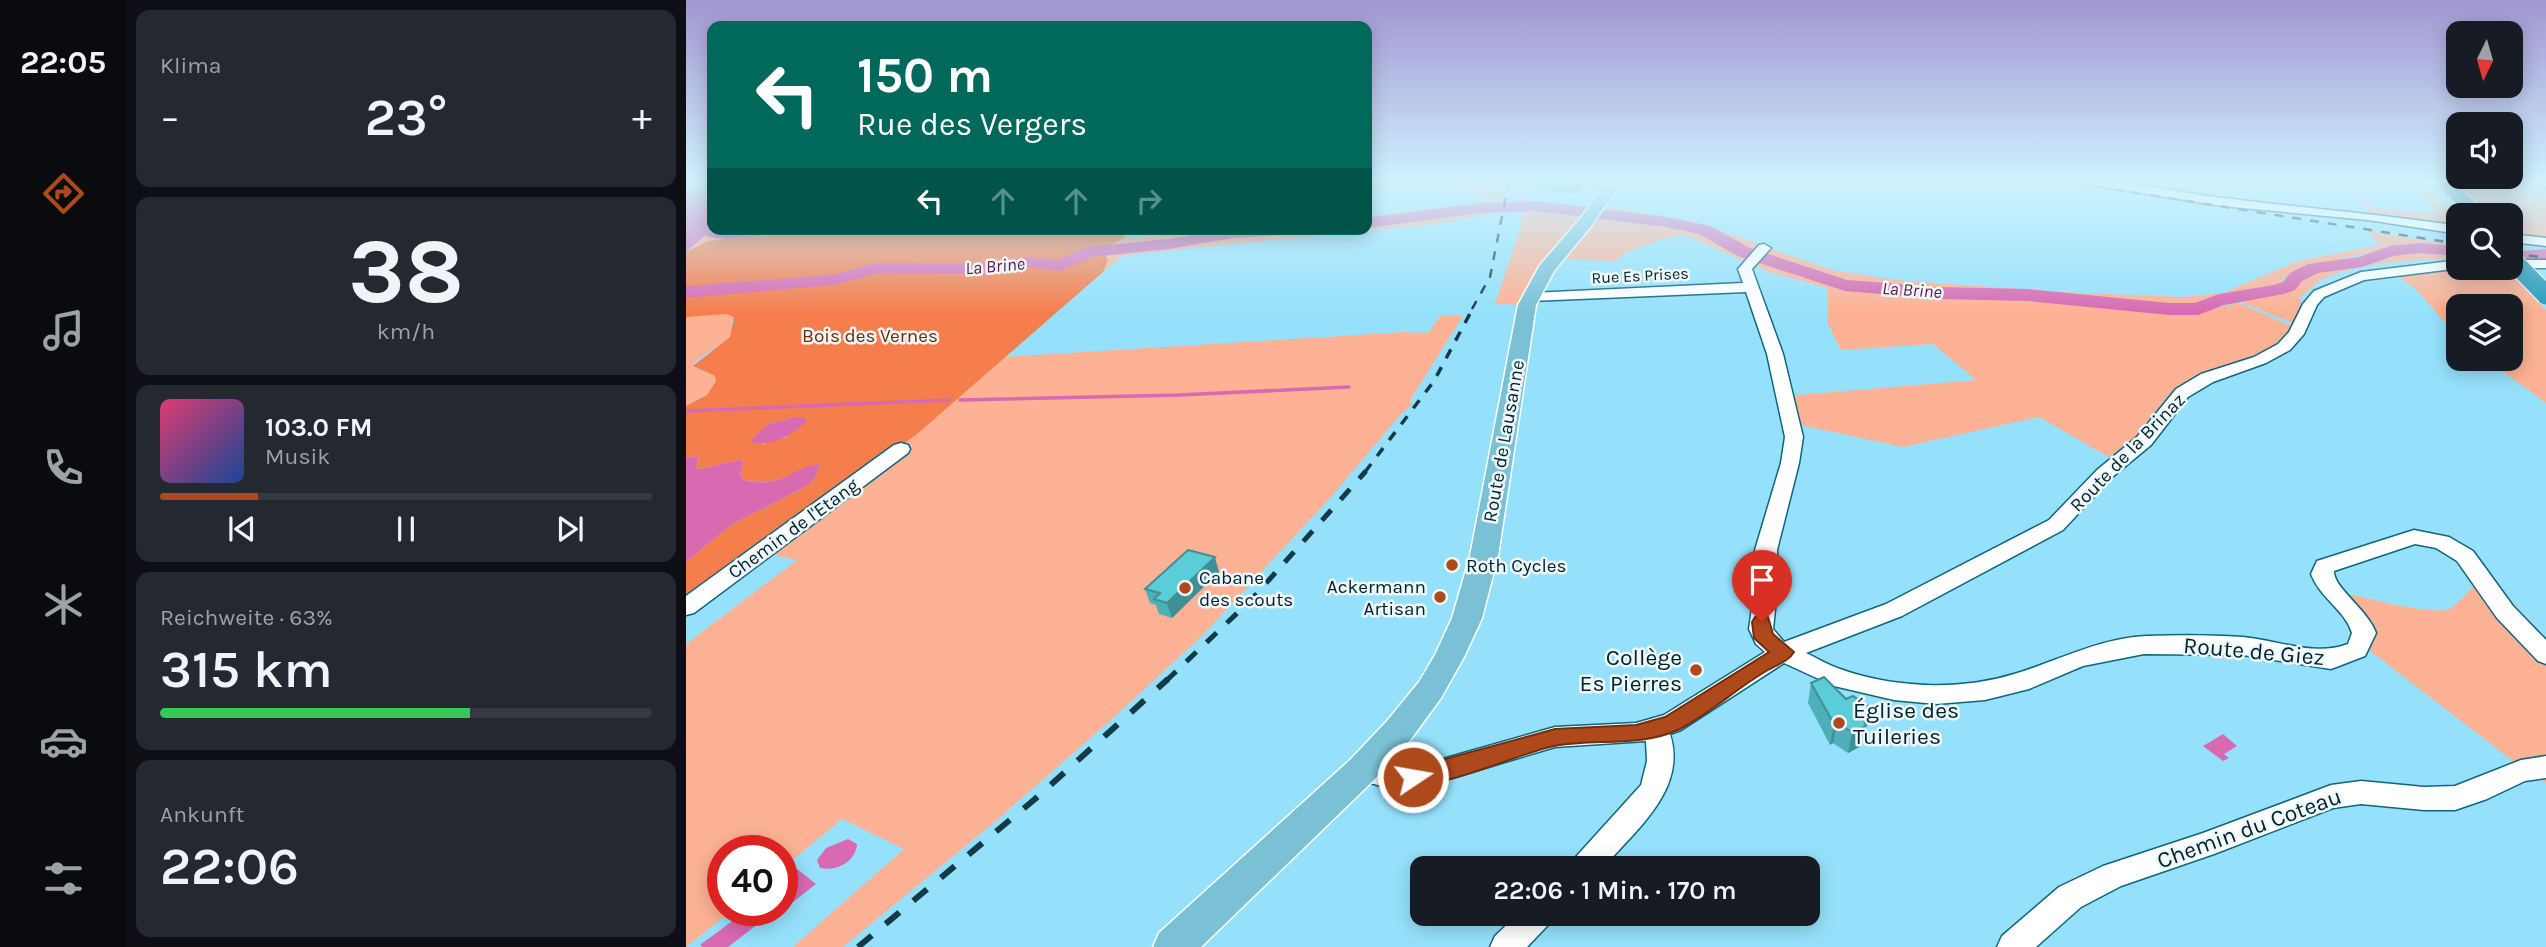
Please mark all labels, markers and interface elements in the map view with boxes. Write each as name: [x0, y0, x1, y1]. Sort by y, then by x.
north arrow: [2446, 21, 2524, 98]
map controls: [2446, 21, 2523, 371]
text: 22:05: [20, 44, 106, 81]
text: 150 m: [857, 47, 993, 104]
icon: left: [742, 49, 833, 140]
text: Klima: [160, 52, 221, 79]
text: 23°: [365, 87, 447, 148]
text: −: [160, 95, 180, 140]
text: +: [632, 95, 652, 140]
text: Rue des Vergers: [857, 106, 1087, 143]
button: sound: [2446, 112, 2523, 189]
icon: directions: [39, 169, 88, 218]
icon: left: [911, 182, 949, 220]
icon: ahead: [984, 182, 1022, 220]
icon: ahead: [1057, 182, 1095, 220]
icon: right: [1130, 182, 1168, 220]
button: search: [2446, 203, 2523, 280]
text: 38: [348, 219, 464, 325]
water label: La Brine: [964, 252, 1026, 280]
street label: Rue Es Prises: [1591, 263, 1689, 288]
water label: La Brine: [1881, 277, 1943, 303]
button: layers: [2446, 294, 2523, 371]
icon: music: [39, 306, 88, 355]
text: km/h: [377, 318, 435, 345]
park label: Bois des Vernes: [802, 325, 938, 347]
street label: Route de Lausanne: [1479, 358, 1529, 524]
street label: Route de la Brinaz: [2066, 389, 2190, 516]
text: 103.0 FM: [265, 412, 372, 443]
icon: phone: [39, 443, 88, 492]
text: Musik: [265, 443, 330, 470]
street label: Chemin de l'Etang: [724, 474, 863, 584]
icon: previous: [223, 510, 261, 548]
icon: pause: [387, 510, 425, 548]
icon: next: [551, 510, 589, 548]
pin: [1732, 550, 1792, 622]
place label: Roth Cycles: [1466, 555, 1567, 577]
marker: Roth Cycles: [1444, 557, 1460, 573]
icon: arrive: [1743, 561, 1781, 599]
place label: Cabane des scouts: [1199, 567, 1293, 611]
place label: Ackermann Artisan: [1327, 576, 1426, 620]
icon: climate: [39, 580, 88, 629]
marker: Cabane des scouts: [1177, 580, 1193, 596]
marker: Ackermann Artisan: [1432, 589, 1448, 605]
text: Reichweite · 63%: [160, 604, 333, 631]
street label: Route de Giez: [2182, 632, 2326, 671]
text: 315 km: [160, 639, 333, 700]
place label: Collège Es Pierres: [1580, 644, 1682, 697]
marker: Collège Es Pierres: [1688, 662, 1704, 678]
place label: Église des Tuileries: [1853, 697, 1959, 750]
marker: Église des Tuileries: [1831, 715, 1847, 731]
icon: car: [39, 717, 88, 766]
position arrow: [1376, 740, 1450, 814]
street label: Chemin du Coteau: [2153, 783, 2345, 874]
text: Ankunft: [160, 801, 244, 828]
speed limit sign: 40: [707, 835, 798, 926]
text: 22:06: [160, 836, 299, 897]
icon: filters: [39, 854, 88, 903]
text: 22:06 · 1 Min. · 170 m: [1494, 875, 1736, 906]

